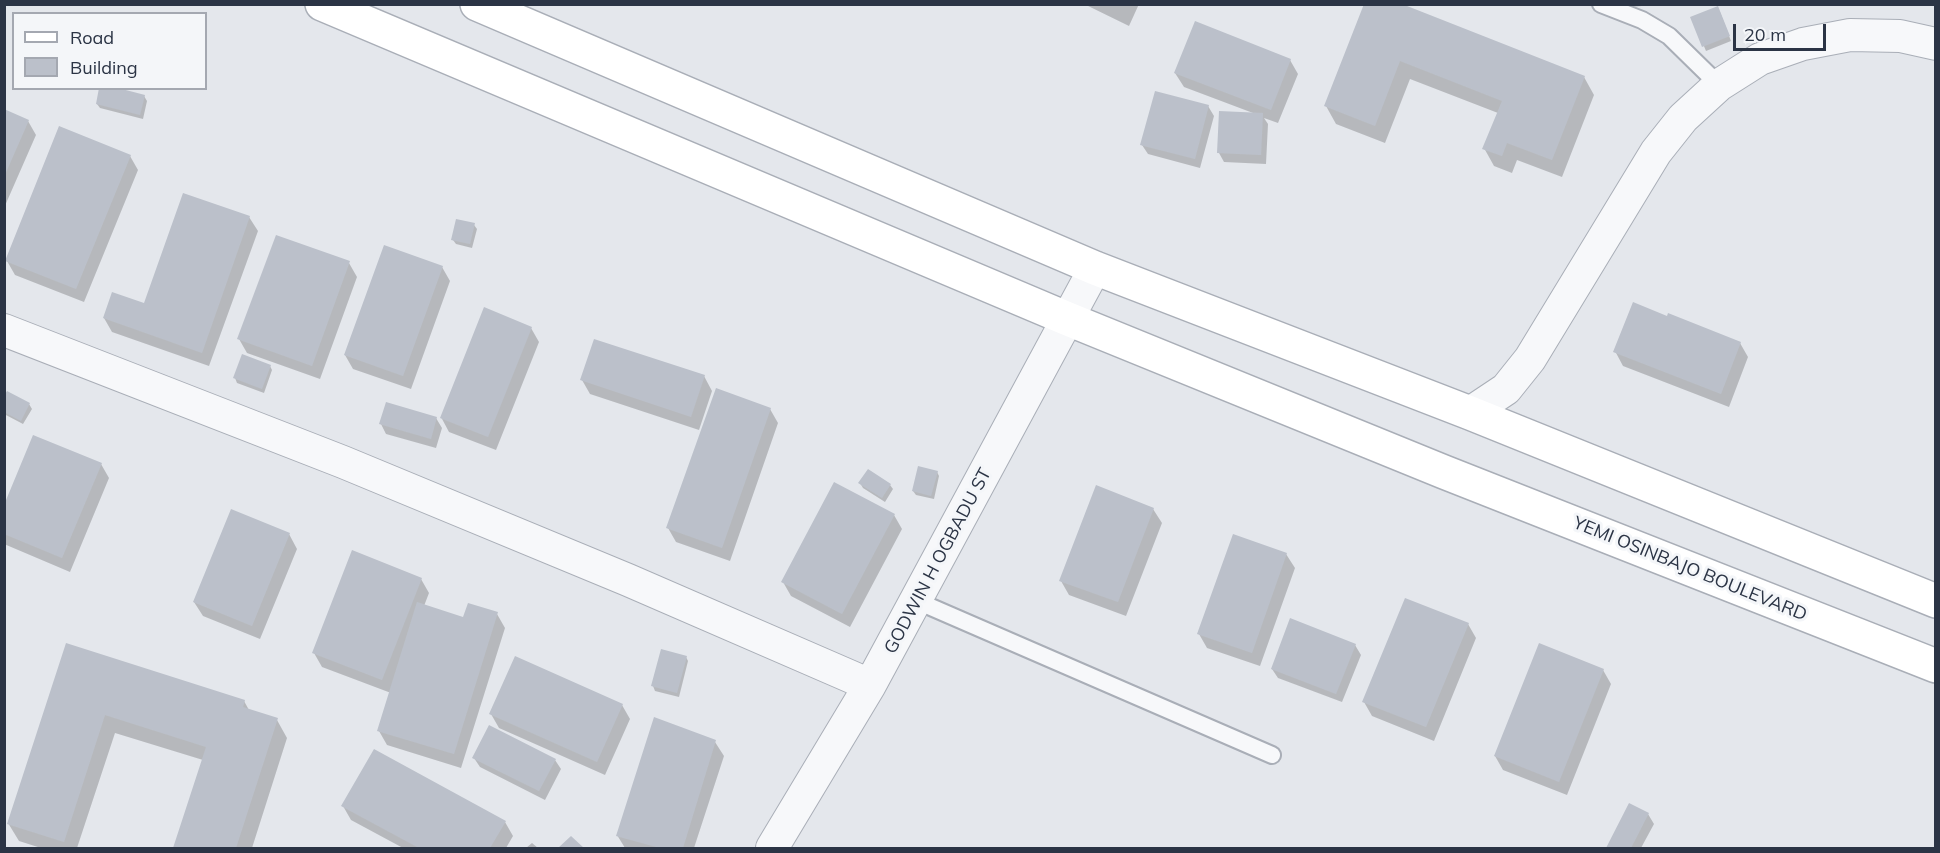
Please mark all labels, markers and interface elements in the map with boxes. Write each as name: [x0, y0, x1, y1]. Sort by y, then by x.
legend: [12, 12, 207, 90]
scale bar: [1736, 12, 1829, 50]
text: 20 m: [1744, 23, 1786, 46]
text: Road: [70, 26, 114, 49]
text: Building: [70, 56, 138, 79]
street label: GODWIN H OGBADU ST: [880, 465, 996, 657]
street label: YEMI OSINBAJO BOULEVARD: [1570, 512, 1810, 626]

